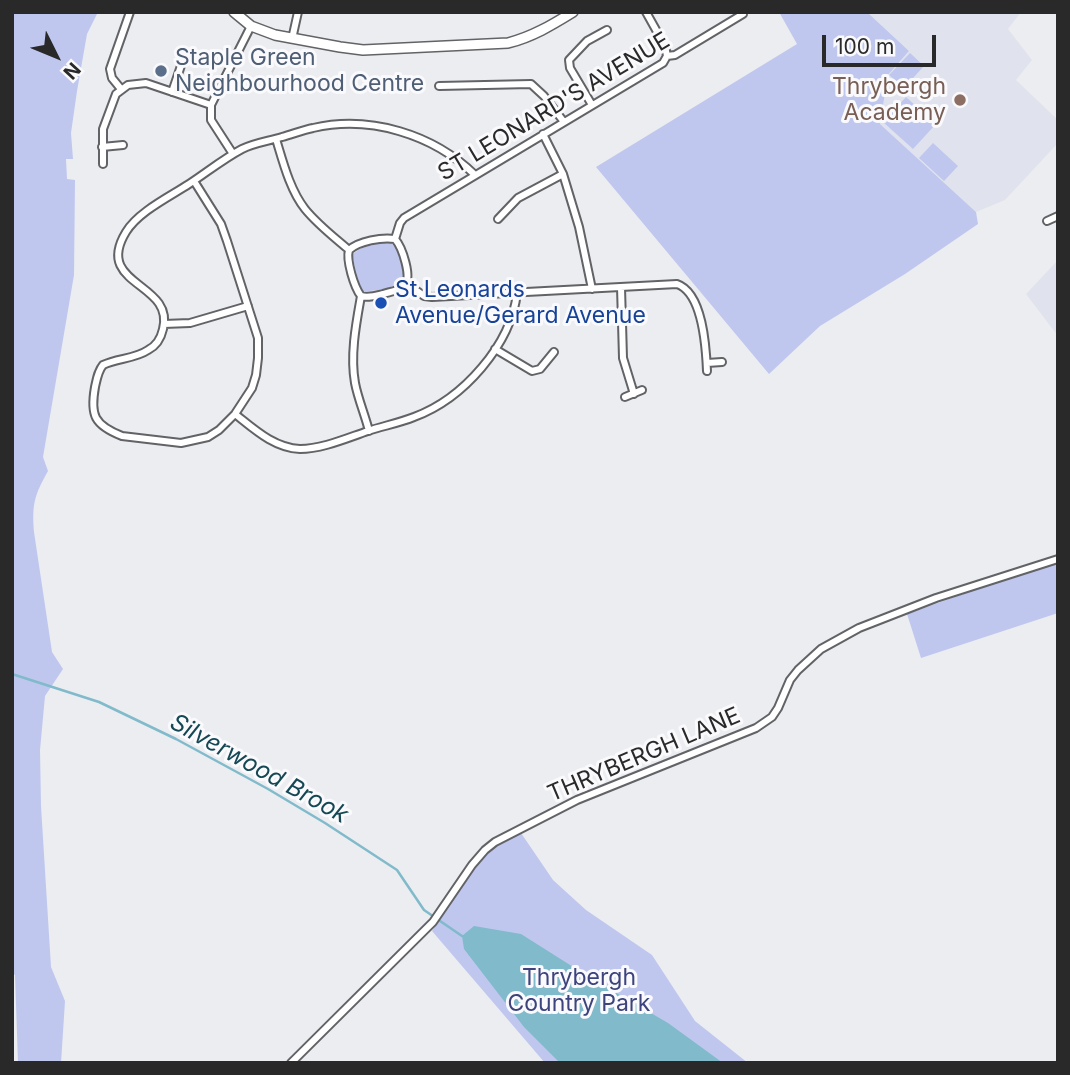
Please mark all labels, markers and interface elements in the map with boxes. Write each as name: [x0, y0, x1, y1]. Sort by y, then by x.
north arrow: [21, 21, 91, 91]
scale bar: [825, 21, 939, 65]
street label: ST LEONARD'S AVENUE: [433, 27, 675, 187]
text: 100 m: [835, 34, 894, 59]
place label: Staple Green Neighbourhood Centre: [175, 44, 424, 98]
text: N: [58, 58, 85, 84]
marker: Staple Green Neighbourhood Centre: [153, 63, 169, 79]
place label: Thrybergh Academy: [832, 73, 946, 127]
marker: Thrybergh Academy: [952, 92, 968, 108]
place label: St Leonards Avenue/Gerard Avenue: [395, 276, 646, 330]
marker: St Leonards Avenue/Gerard Avenue: [373, 295, 389, 311]
street label: THRYBERGH LANE: [544, 702, 744, 808]
water label: Silverwood Brook: [165, 708, 353, 830]
park label: Thrybergh Country Park: [508, 964, 650, 1018]

